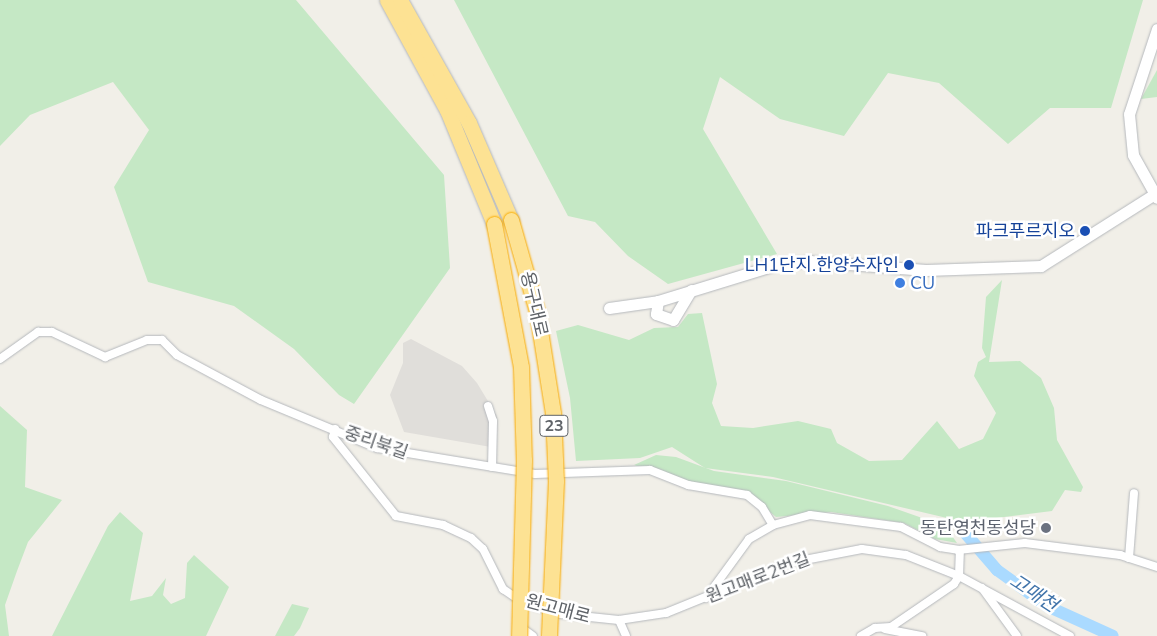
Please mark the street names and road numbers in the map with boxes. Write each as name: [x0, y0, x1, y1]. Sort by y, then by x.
street label: 용구대로: [516, 269, 552, 339]
road number: 23: [539, 412, 569, 440]
street label: 중리북길: [341, 422, 411, 464]
street label: 원고매로2번길: [703, 548, 813, 608]
street label: 원고매로: [523, 590, 593, 628]

